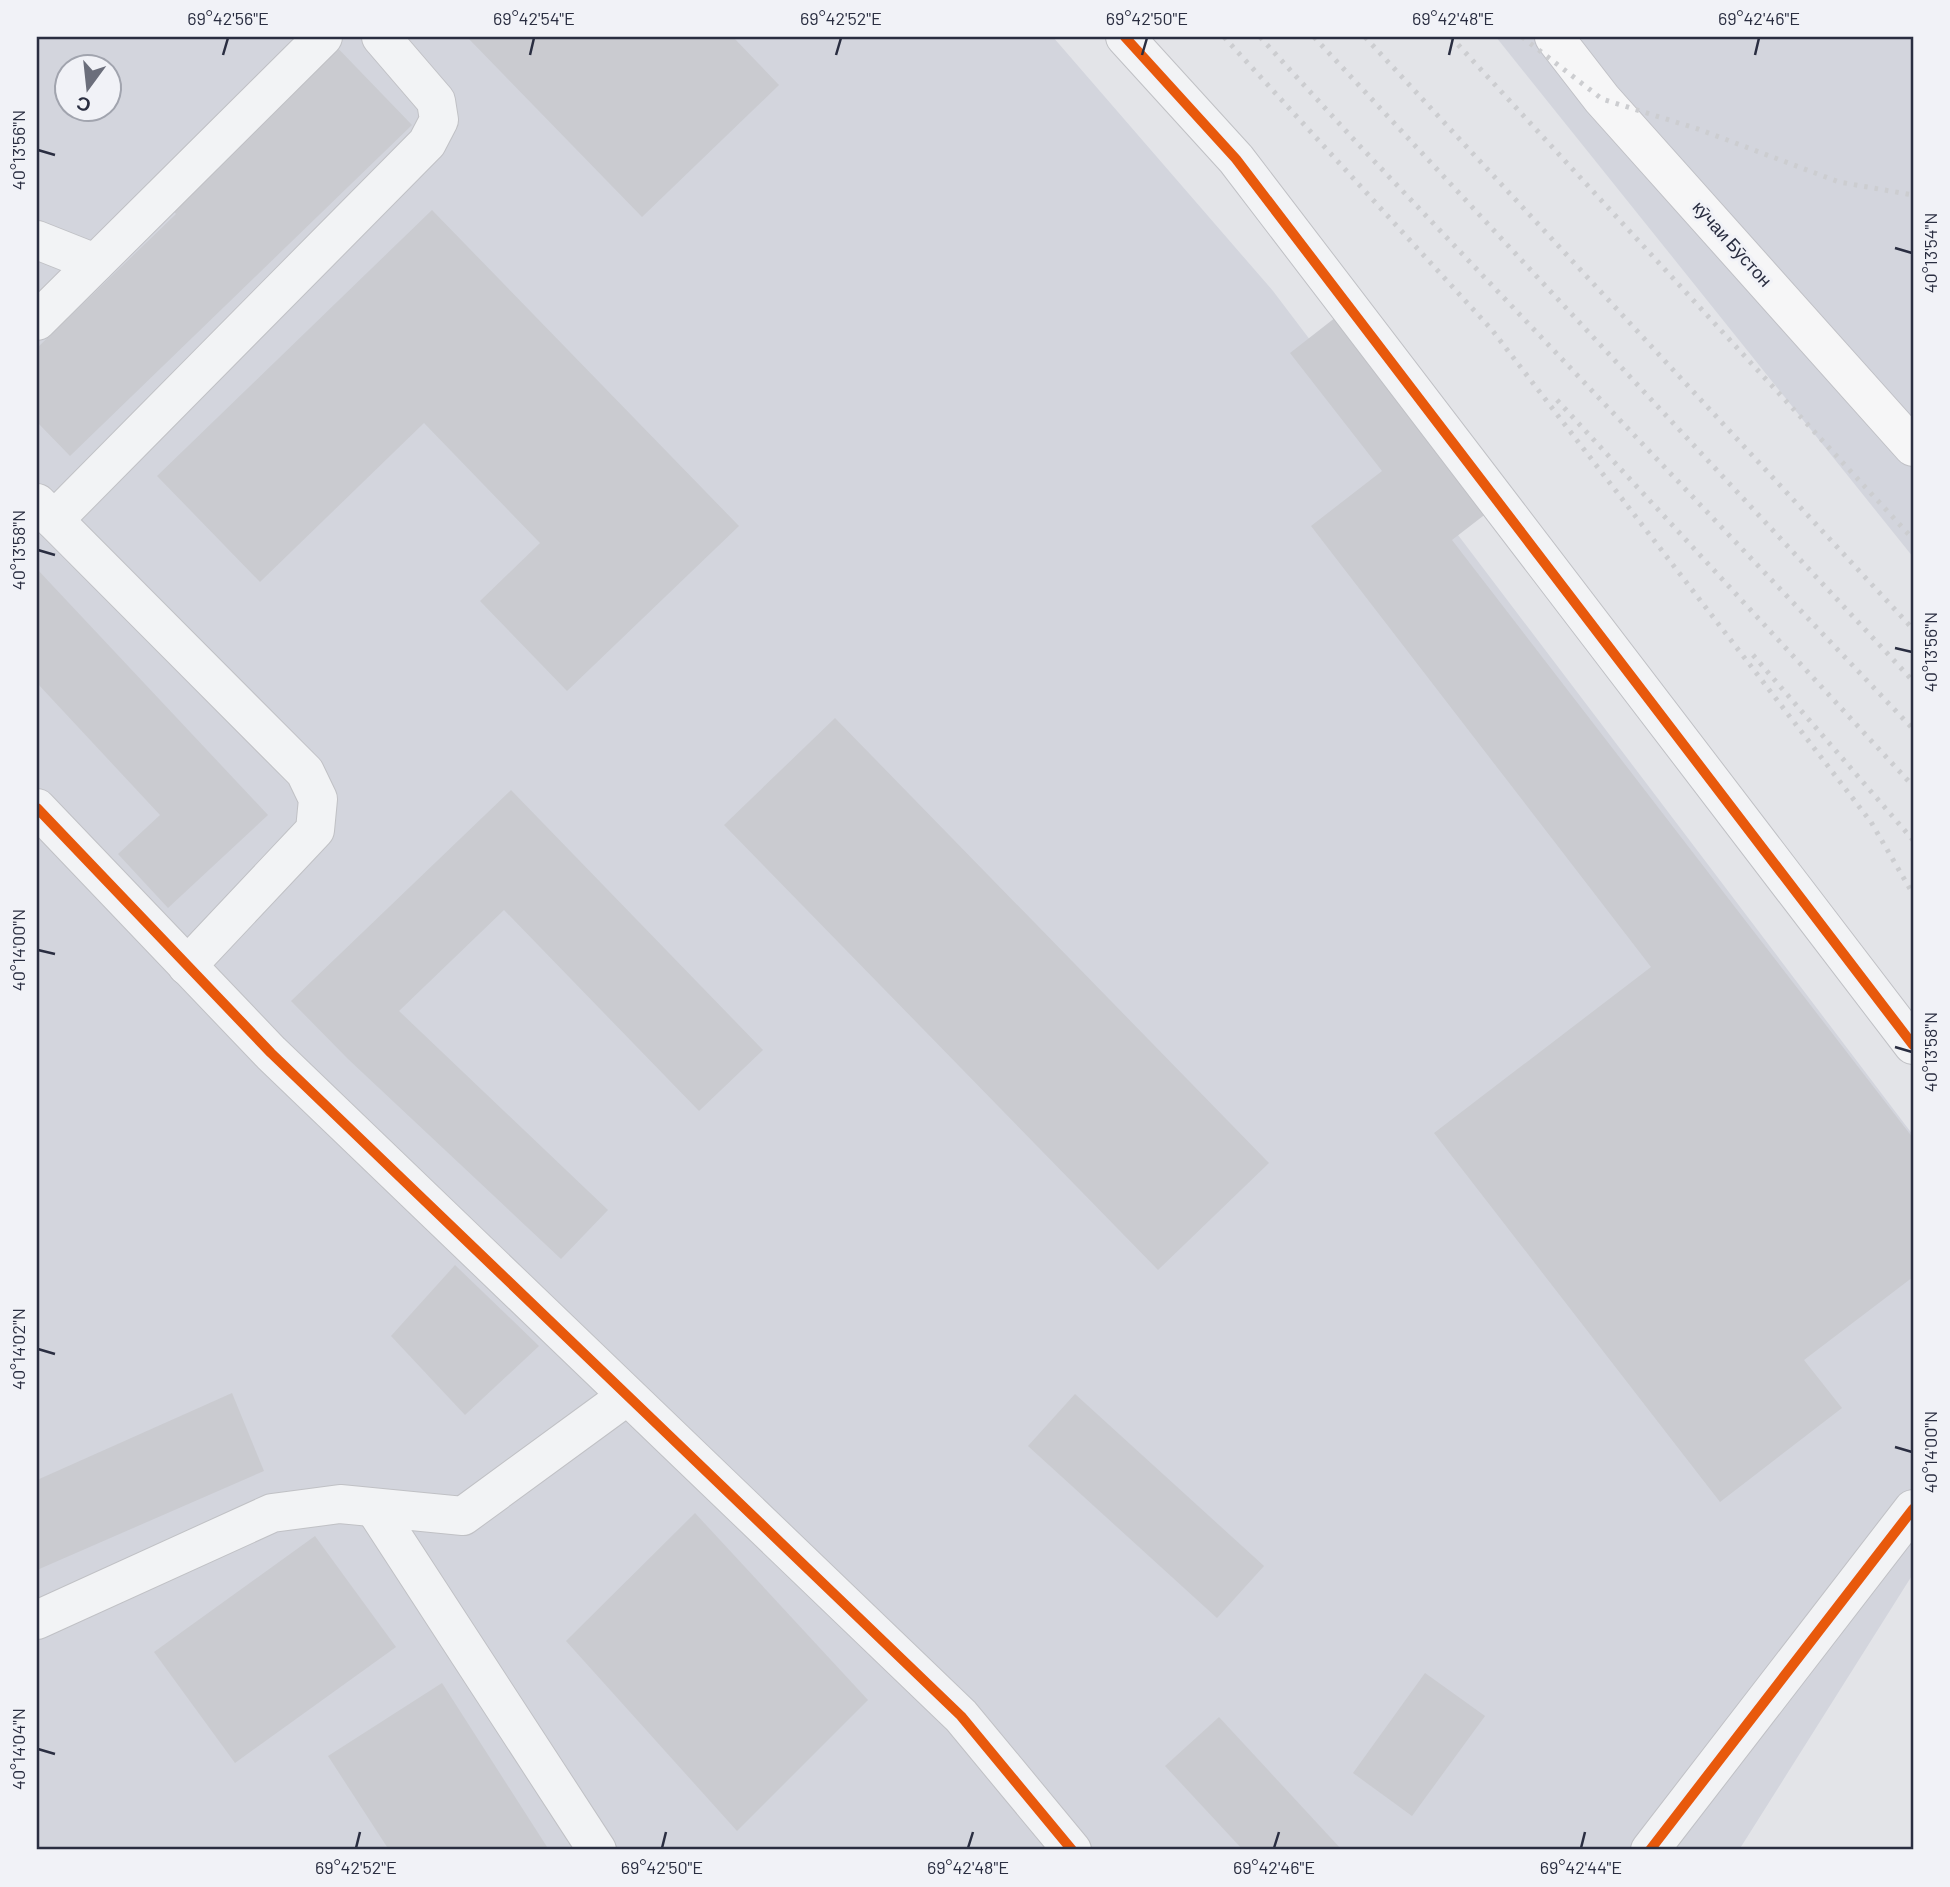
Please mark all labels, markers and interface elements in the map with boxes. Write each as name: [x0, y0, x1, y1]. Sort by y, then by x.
text: 69°42'56"E: [187, 7, 269, 29]
text: 69°42'54"E: [493, 7, 575, 29]
text: 69°42'52"E: [800, 7, 882, 29]
text: 69°42'50"E: [1106, 7, 1188, 29]
text: 69°42'48"E: [1412, 7, 1494, 29]
text: 69°42'46"E: [1718, 7, 1800, 29]
north arrow: [52, 52, 122, 122]
text: С: [74, 92, 93, 118]
text: 40°13'56"N: [7, 110, 29, 190]
street label: кӯчаи Бӯстон: [1689, 196, 1777, 291]
text: 40°13'54"N: [1919, 213, 1941, 293]
text: 40°13'58"N: [7, 510, 29, 590]
text: 40°13'56"N: [1919, 612, 1941, 692]
text: 40°14'00"N: [7, 909, 29, 991]
text: 40°13'58"N: [1919, 1012, 1941, 1092]
text: 40°14'02"N: [7, 1308, 29, 1390]
text: 40°14'00"N: [1919, 1411, 1941, 1493]
text: 40°14'04"N: [7, 1708, 29, 1790]
text: 69°42'52"E: [315, 1856, 397, 1878]
text: 69°42'50"E: [621, 1856, 703, 1878]
text: 69°42'48"E: [927, 1856, 1009, 1878]
text: 69°42'46"E: [1233, 1856, 1315, 1878]
text: 69°42'44"E: [1540, 1856, 1622, 1878]

